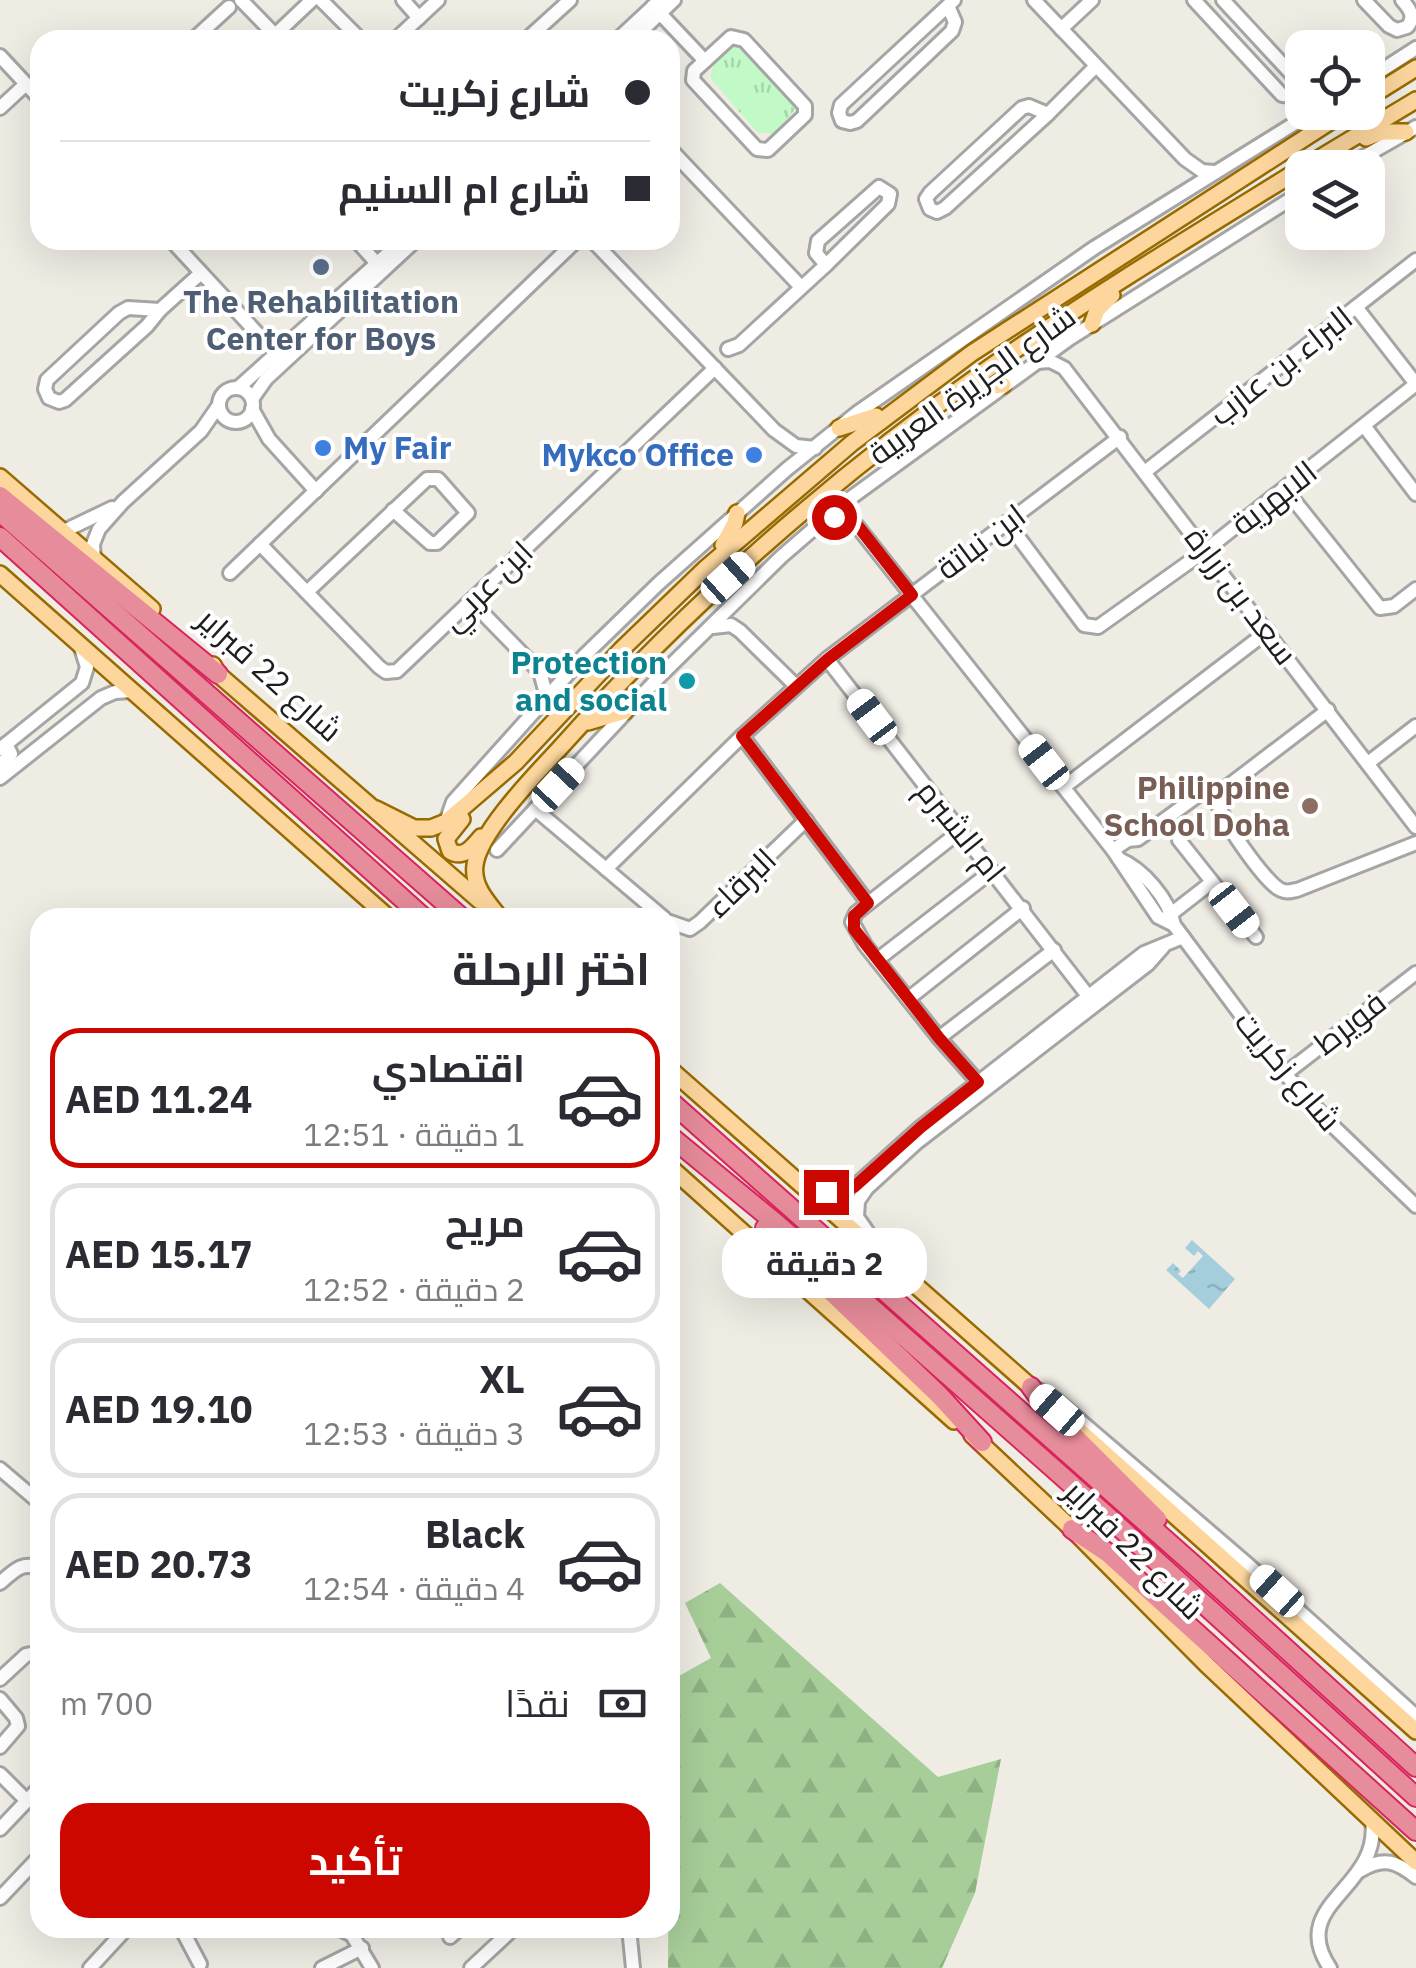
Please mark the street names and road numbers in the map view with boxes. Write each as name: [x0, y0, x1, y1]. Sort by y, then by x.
street label: شارع الجزيرة العربية: [859, 295, 1085, 475]
street label: البراء بن عازب: [1200, 296, 1361, 434]
street label: الابهرية: [1222, 450, 1325, 544]
street label: ابن نباتة: [927, 494, 1034, 589]
street label: سعد بن زرارة: [1176, 518, 1307, 673]
street label: ابن عربي: [431, 531, 545, 643]
street label: شارع 22 فبراير: [187, 597, 352, 752]
street label: ام الشبرم: [906, 770, 1016, 892]
street label: البرقاء: [696, 838, 785, 926]
street label: فويرط: [1305, 981, 1394, 1064]
street label: شارع زكريت: [1225, 1001, 1351, 1141]
street label: شارع 22 فبراير: [1053, 1469, 1213, 1629]

